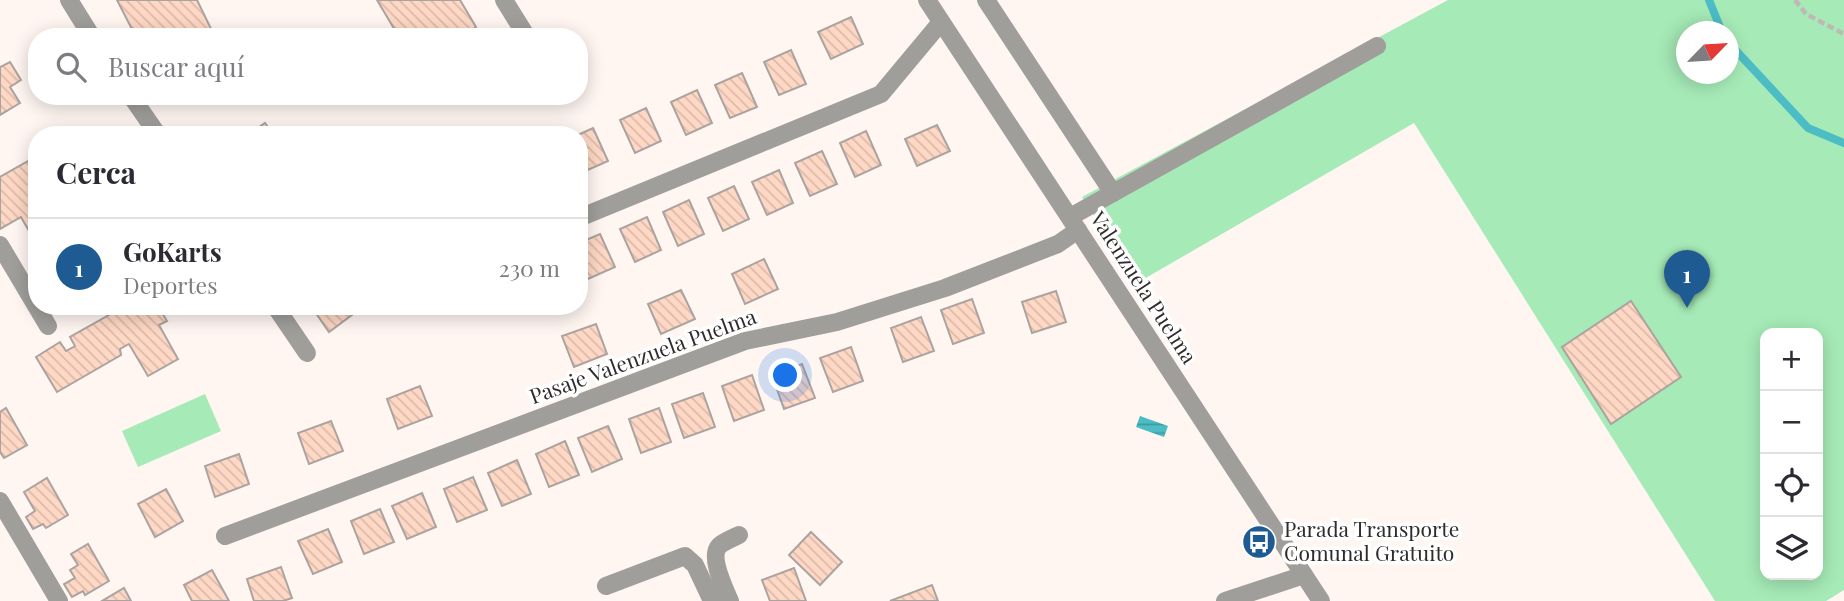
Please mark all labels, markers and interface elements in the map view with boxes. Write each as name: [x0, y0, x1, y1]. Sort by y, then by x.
north arrow: [1676, 21, 1739, 84]
search box: [28, 28, 588, 105]
icon: search: [52, 48, 90, 86]
text: Buscar aquí: [108, 49, 244, 84]
text: Cerca: [56, 152, 136, 192]
street label: Valenzuela Puelma: [1085, 205, 1205, 369]
text: GoKarts: [123, 234, 222, 269]
pin: 1: [1664, 250, 1710, 308]
text: 1: [75, 252, 83, 283]
text: 230 m: [499, 252, 560, 283]
text: Deportes: [123, 269, 218, 300]
street label: Pasaje Valenzuela Puelma: [525, 301, 760, 409]
map controls: [1760, 328, 1823, 580]
button: +: [1760, 328, 1823, 391]
your location: [768, 358, 802, 392]
button: −: [1760, 391, 1823, 454]
button: locate: [1760, 454, 1823, 517]
place label: Parada Transporte Comunal Gratuito: [1284, 514, 1459, 566]
button: layers: [1760, 517, 1823, 580]
bus stop icon: Parada Transporte Comunal Gratuito: [1240, 523, 1278, 561]

